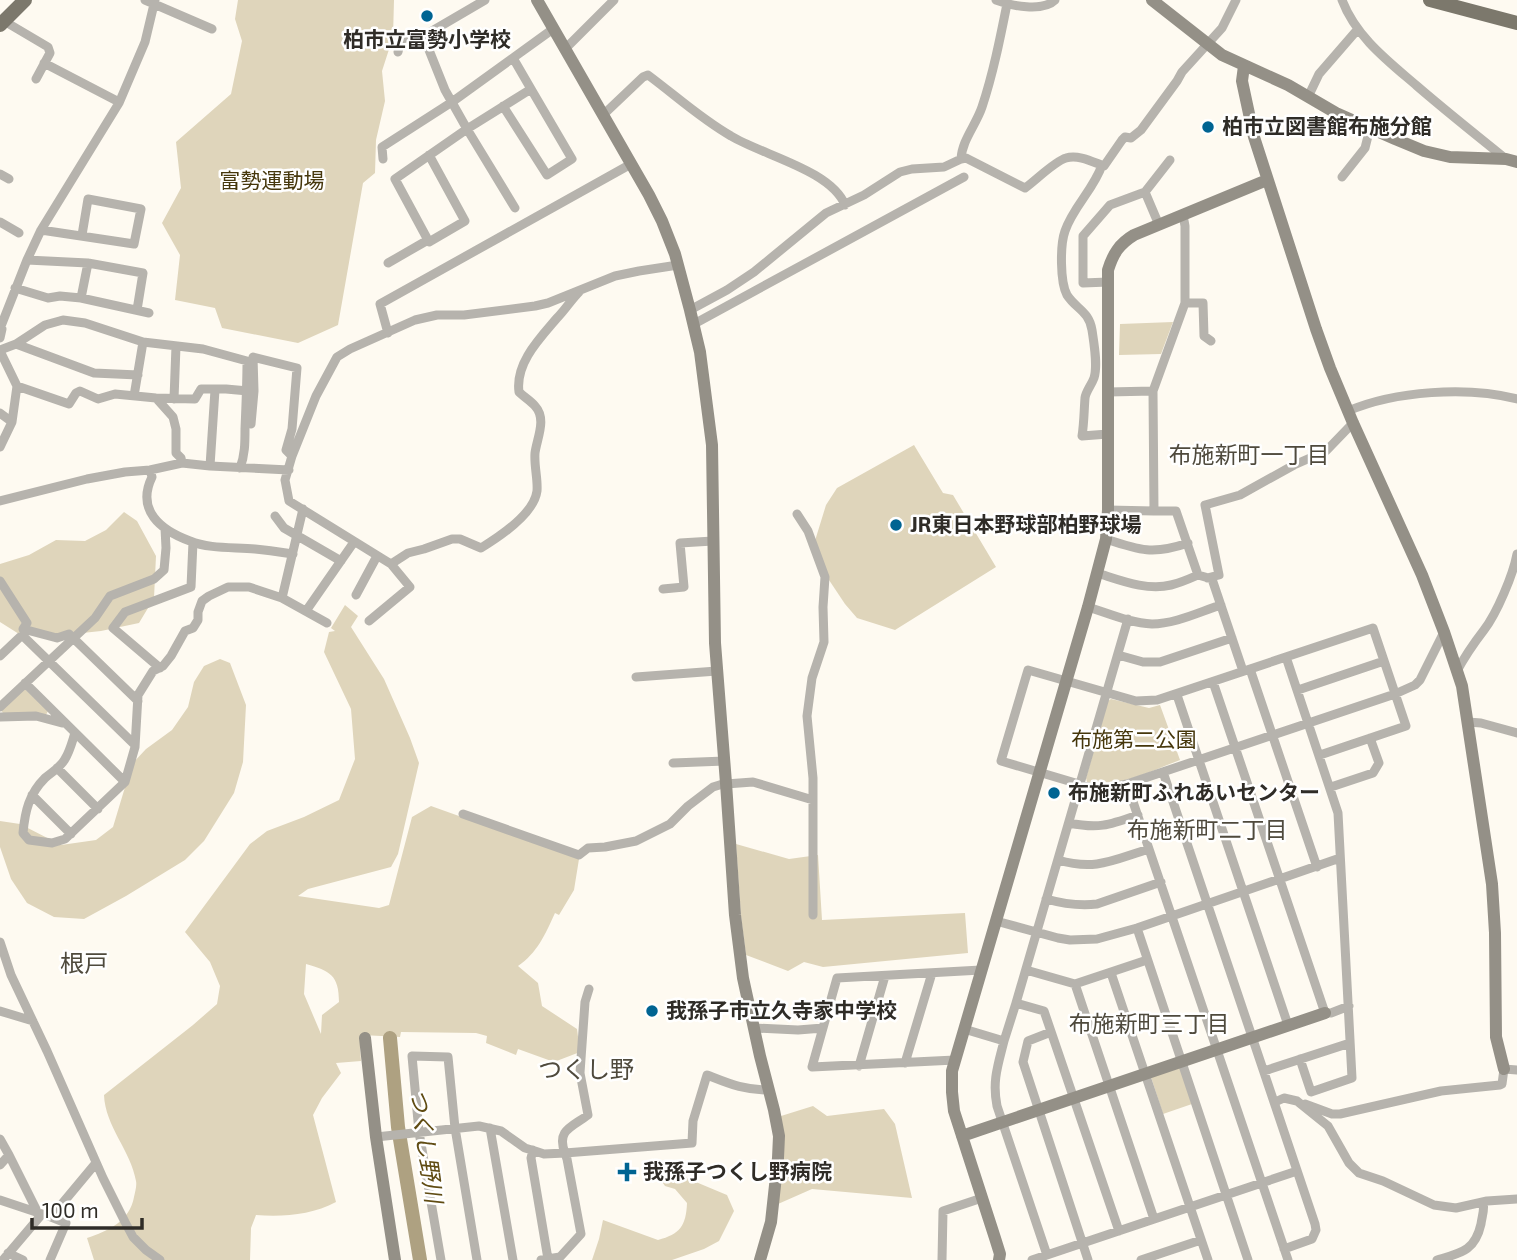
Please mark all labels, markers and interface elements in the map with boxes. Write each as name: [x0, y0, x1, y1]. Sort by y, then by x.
marker: 柏市立富勢小学校: [419, 8, 435, 24]
place label: 柏市立富勢小学校: [343, 26, 511, 51]
place label: 柏市立図書館布施分館: [1222, 113, 1432, 138]
marker: 柏市立図書館布施分館: [1200, 119, 1216, 135]
park label: 富勢運動場: [220, 167, 325, 192]
district label: 布施新町一丁目: [1169, 440, 1330, 468]
place label: JR東日本野球部柏野球場: [910, 511, 1141, 536]
marker: JR東日本野球部柏野球場: [888, 517, 904, 533]
park label: 布施第二公園: [1071, 726, 1197, 751]
place label: 布施新町ふれあいセンター: [1068, 779, 1320, 804]
marker: 布施新町ふれあいセンター: [1046, 785, 1062, 801]
district label: 布施新町二丁目: [1127, 815, 1288, 843]
district label: 根戸: [60, 948, 108, 977]
place label: 我孫子市立久寺家中学校: [666, 997, 897, 1022]
marker: 我孫子市立久寺家中学校: [644, 1003, 660, 1019]
district label: 布施新町三丁目: [1069, 1009, 1230, 1037]
district label: つくし野: [538, 1054, 634, 1083]
water label: つくし野川: [405, 1087, 449, 1208]
place label: 我孫子つくし野病院: [643, 1158, 832, 1183]
marker: 我孫子つくし野病院: [617, 1162, 637, 1182]
scale bar: [32, 1186, 142, 1230]
text: 100 m: [42, 1197, 99, 1222]

